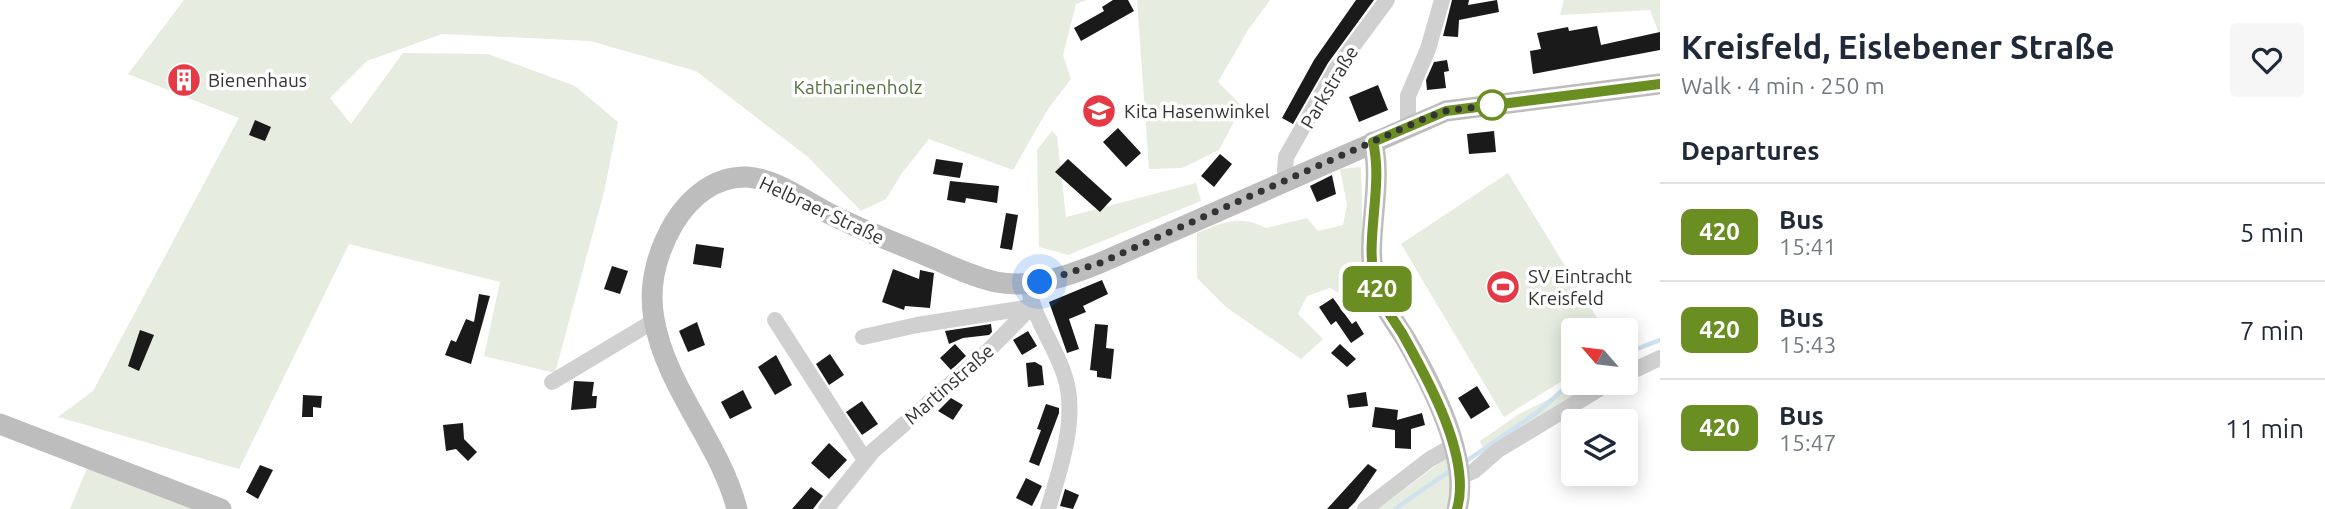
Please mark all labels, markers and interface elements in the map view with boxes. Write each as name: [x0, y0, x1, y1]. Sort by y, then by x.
button: heart: [2230, 23, 2304, 97]
text: Kreisfeld, Eislebener Straße: [1681, 28, 2114, 65]
street label: Parkstraße: [1296, 42, 1362, 132]
building icon: Bienenhaus: [165, 61, 203, 99]
place label: Bienenhaus: [208, 69, 307, 91]
text: Walk · 4 min · 250 m: [1681, 73, 1885, 98]
park label: Katharinenholz: [793, 76, 923, 98]
unlabelled marker: [1477, 90, 1507, 120]
school or university icon: Kita Hasenwinkel: [1080, 92, 1118, 130]
place label: Kita Hasenwinkel: [1124, 100, 1270, 122]
text: Departures: [1681, 136, 1819, 165]
street label: Helbraer Straße: [756, 171, 888, 249]
text: Bus: [1779, 205, 1824, 234]
text: 420: [1699, 218, 1740, 245]
text: 5 min: [2240, 218, 2304, 247]
text: 15:41: [1779, 234, 1837, 259]
your location: [1022, 264, 1057, 299]
place label: SV Eintracht Kreisfeld: [1528, 265, 1633, 309]
line badge: 420: [1337, 266, 1417, 312]
sports icon: SV Eintracht Kreisfeld: [1484, 268, 1522, 306]
text: 420: [1357, 275, 1397, 302]
text: Bus: [1779, 303, 1824, 332]
text: 420: [1699, 316, 1740, 343]
text: 7 min: [2240, 316, 2304, 345]
north arrow: [1561, 318, 1638, 396]
map controls: [1561, 318, 1638, 486]
text: 15:43: [1779, 332, 1837, 357]
street label: Martinstraße: [900, 339, 998, 429]
text: Bus: [1779, 401, 1824, 430]
button: layers: [1561, 409, 1638, 486]
text: 420: [1699, 414, 1740, 441]
text: 11 min: [2225, 414, 2304, 443]
text: 15:47: [1779, 430, 1837, 455]

